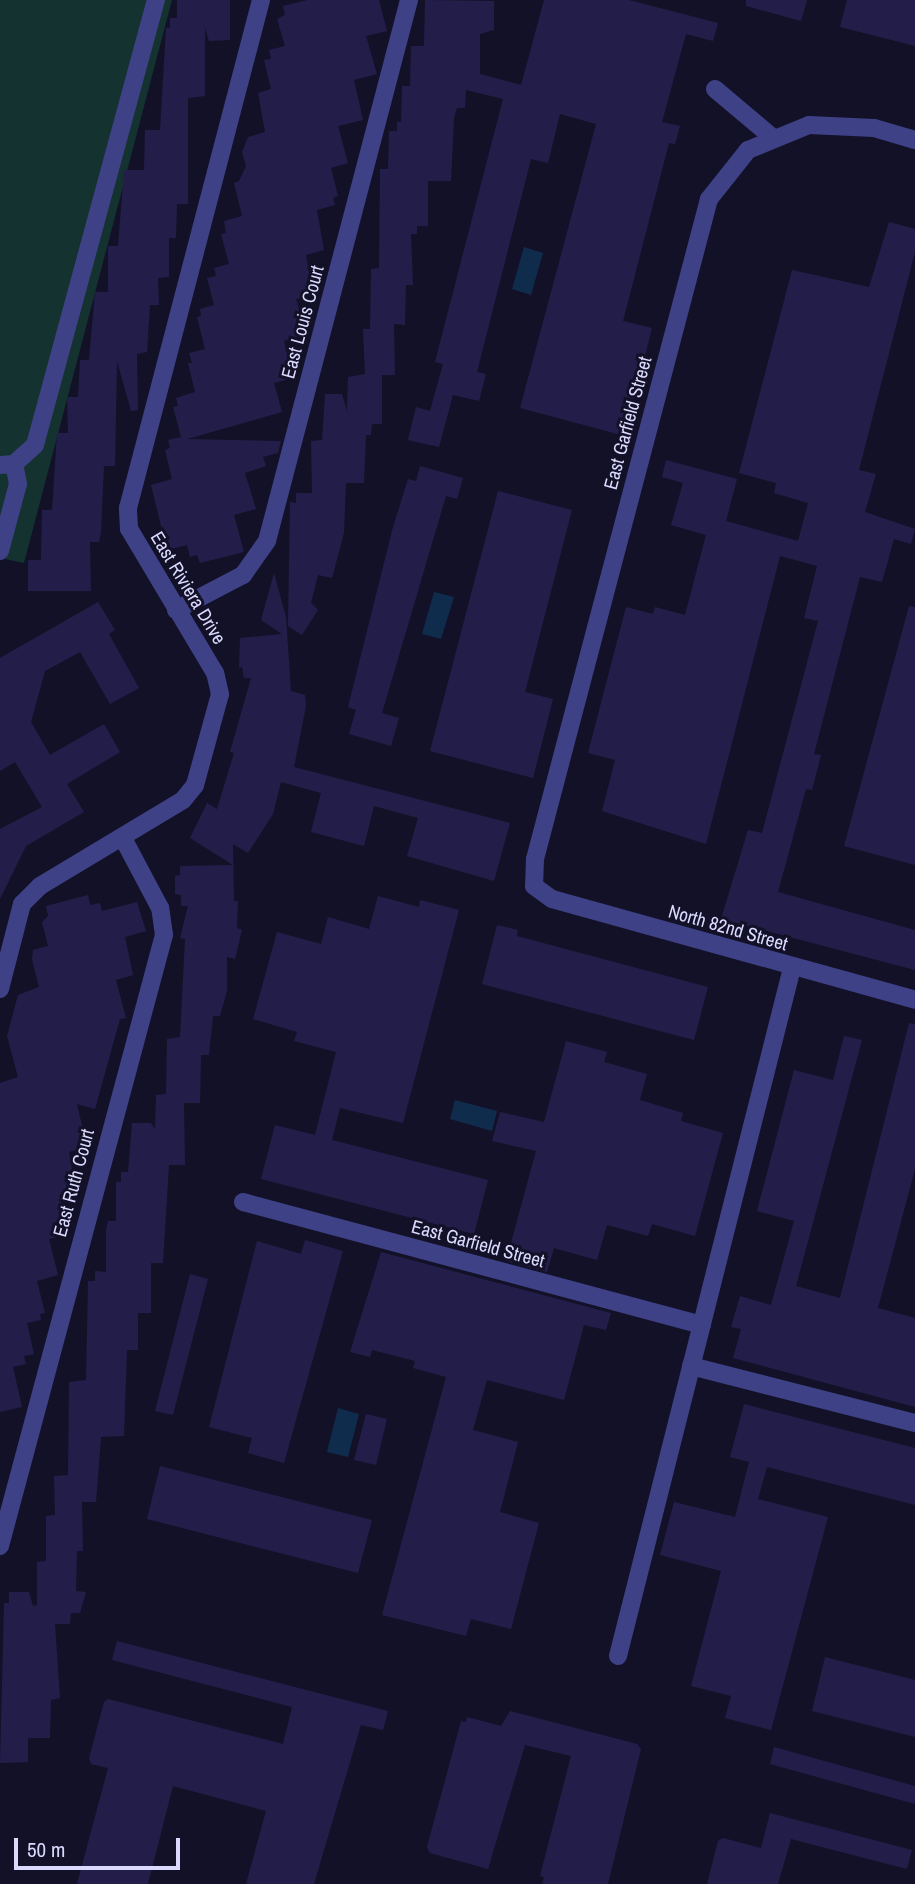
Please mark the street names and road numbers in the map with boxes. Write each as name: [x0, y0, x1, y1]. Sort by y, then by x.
street label: East Louis Court: [277, 263, 329, 381]
street label: East Garfield Street: [599, 354, 657, 492]
street label: East Riviera Drive: [145, 528, 231, 648]
street label: North 82nd Street: [666, 900, 790, 956]
street label: East Ruth Court: [49, 1127, 99, 1239]
street label: East Garfield Street: [409, 1215, 547, 1273]

